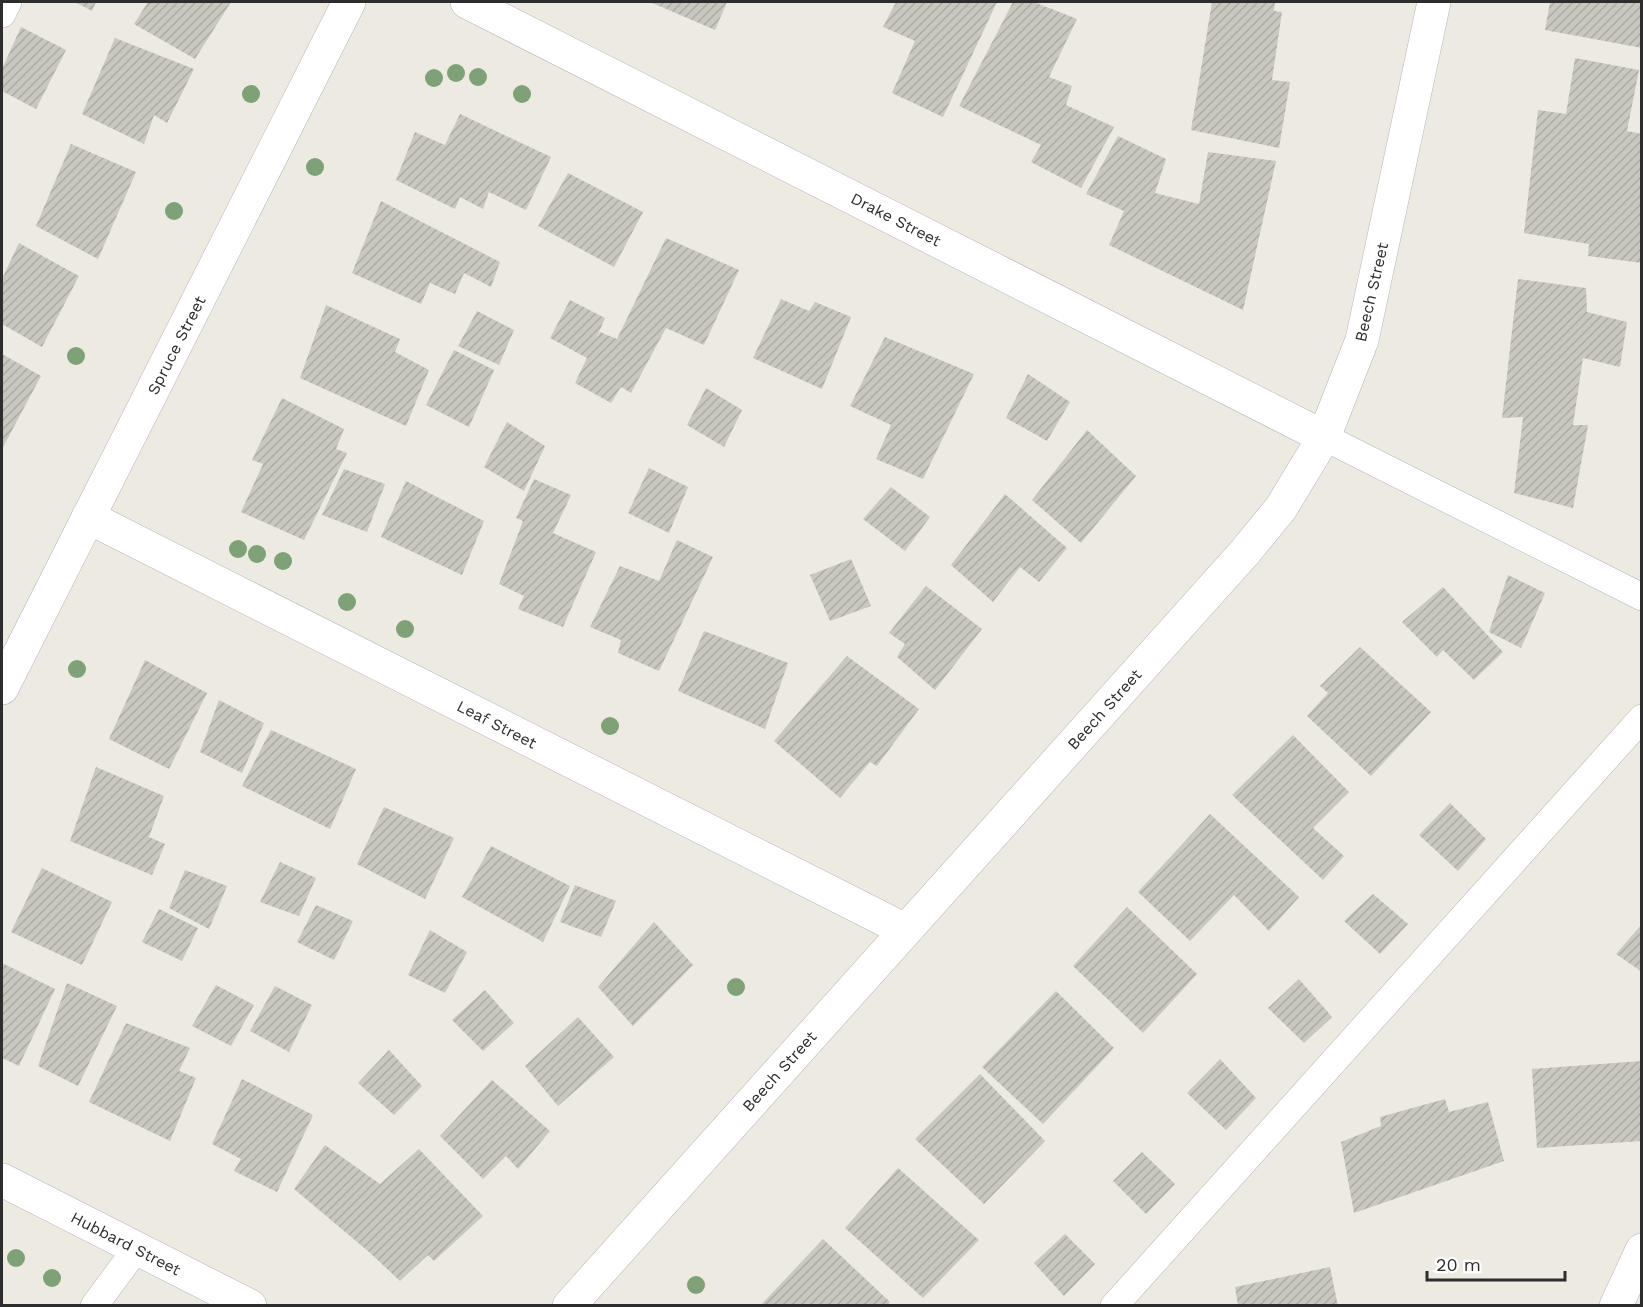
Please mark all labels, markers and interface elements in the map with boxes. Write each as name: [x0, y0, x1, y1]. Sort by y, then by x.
street label: Drake Street: [848, 189, 944, 250]
street label: Beech Street: [1351, 240, 1392, 344]
street label: Spruce Street: [143, 292, 210, 398]
street label: Beech Street: [1063, 665, 1146, 753]
street label: Leaf Street: [454, 696, 540, 753]
street label: Beech Street: [738, 1027, 821, 1115]
street label: Hubbard Street: [68, 1208, 184, 1279]
scale bar: [1427, 1244, 1565, 1282]
text: 20 m: [1436, 1254, 1481, 1275]

